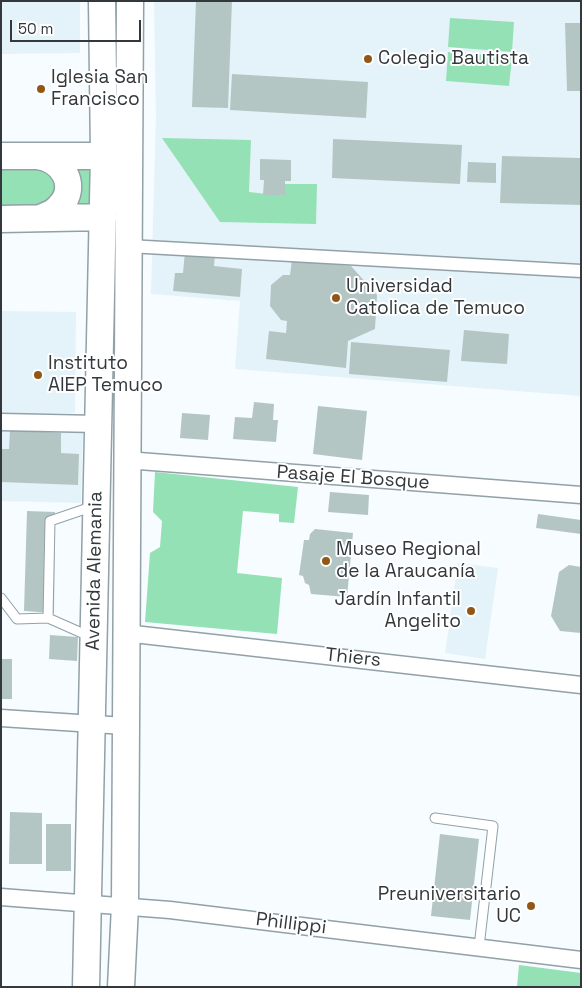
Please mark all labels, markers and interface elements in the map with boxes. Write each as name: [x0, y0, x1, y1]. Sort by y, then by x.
scale bar: [12, 10, 144, 42]
text: 50 m: [18, 19, 53, 38]
place label: Colegio Bautista: [378, 48, 529, 70]
marker: Colegio Bautista: [362, 53, 374, 65]
place label: Iglesia San Francisco: [51, 67, 148, 111]
marker: Iglesia San Francisco: [35, 83, 47, 95]
place label: Universidad Catolica de Temuco: [346, 276, 525, 320]
marker: Universidad Catolica de Temuco: [330, 292, 342, 304]
place label: Instituto AIEP Temuco: [48, 353, 163, 397]
marker: Instituto AIEP Temuco: [32, 369, 44, 381]
street label: Pasaje El Bosque: [276, 461, 430, 495]
street label: Avenida Alemania: [82, 491, 108, 651]
place label: Museo Regional de la Araucanía: [336, 539, 481, 583]
marker: Museo Regional de la Araucanía: [320, 555, 332, 567]
place label: Jardín Infantil Angelito: [334, 589, 461, 633]
marker: Jardín Infantil Angelito: [465, 605, 477, 617]
street label: Thiers: [324, 644, 382, 672]
place label: Preuniversitario UC: [378, 884, 521, 928]
marker: Preuniversitario UC: [525, 900, 537, 912]
street label: Phillippi: [254, 908, 328, 940]

